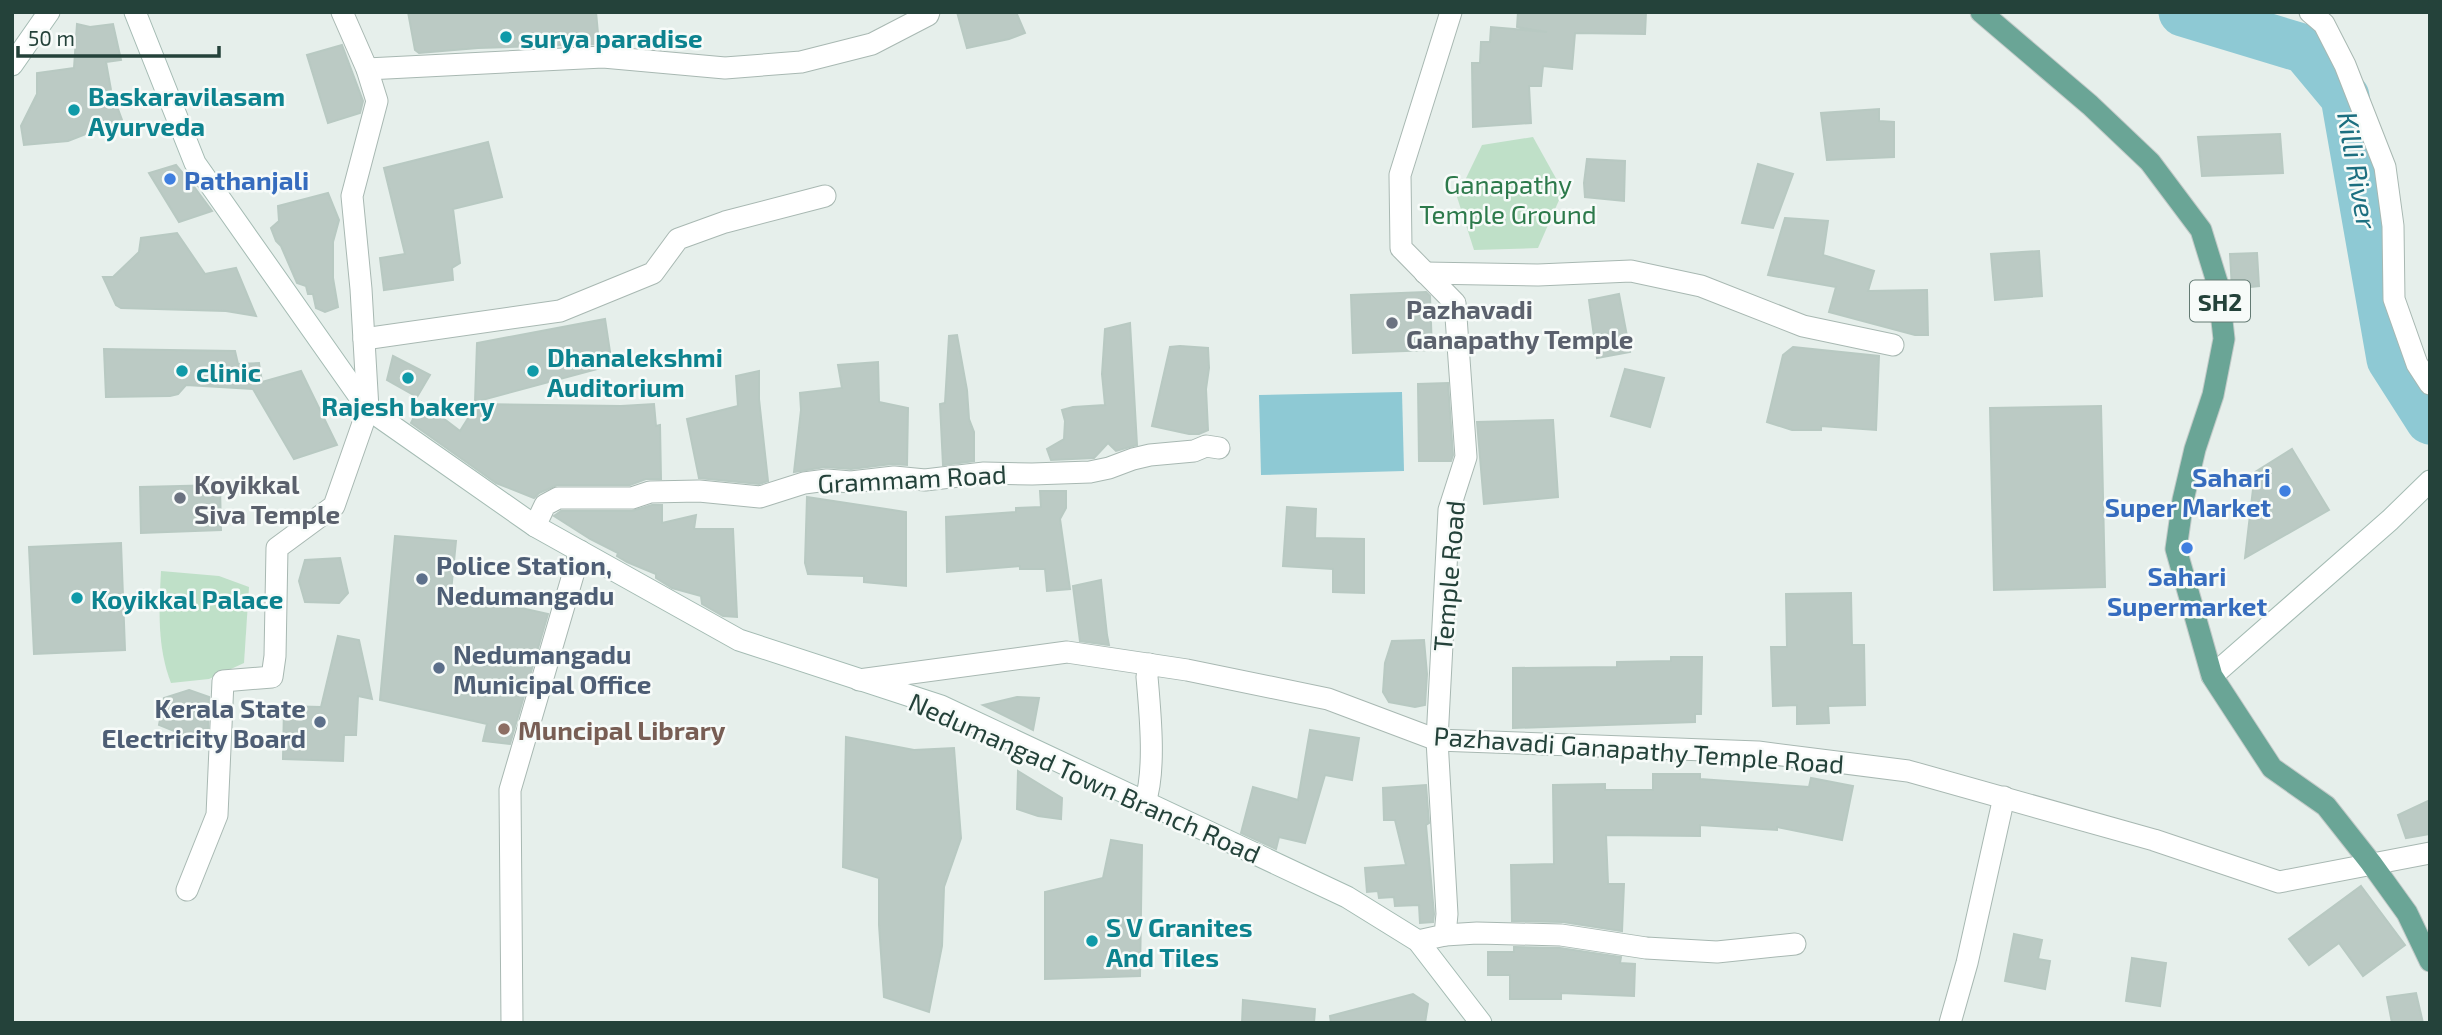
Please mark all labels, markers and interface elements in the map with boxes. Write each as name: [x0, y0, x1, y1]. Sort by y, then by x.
scale bar: [18, 14, 219, 58]
place label: surya paradise: [520, 22, 703, 54]
text: 50 m: [28, 25, 75, 50]
marker: surya paradise: [498, 29, 514, 45]
place label: Baskaravilasam Ayurveda: [88, 80, 285, 142]
marker: Baskaravilasam Ayurveda: [66, 102, 82, 118]
water label: Killi River: [2331, 109, 2385, 232]
place label: Pathanjali: [184, 164, 309, 195]
park label: Ganapathy Temple Ground: [1419, 168, 1597, 229]
marker: Pathanjali: [162, 171, 178, 187]
road number: SH2: [2190, 280, 2250, 322]
place label: Pazhavadi Ganapathy Temple: [1406, 293, 1633, 355]
marker: Pazhavadi Ganapathy Temple: [1384, 315, 1400, 331]
place label: Dhanalekshmi Auditorium: [547, 341, 723, 402]
place label: clinic: [196, 356, 261, 387]
marker: clinic: [174, 363, 190, 379]
marker: Dhanalekshmi Auditorium: [525, 363, 541, 379]
marker: Rajesh bakery: [400, 370, 416, 386]
place label: Rajesh bakery: [321, 390, 495, 422]
street label: Grammam Road: [817, 458, 1007, 498]
place label: Sahari Super Market: [2105, 461, 2271, 522]
place label: Koyikkal Siva Temple: [194, 468, 340, 529]
marker: Sahari Super Market: [2277, 483, 2293, 499]
marker: Koyikkal Siva Temple: [172, 490, 188, 506]
street label: Temple Road: [1426, 499, 1470, 653]
marker: Sahari Supermarket: [2179, 540, 2195, 556]
place label: Police Station, Nedumangadu: [436, 549, 614, 610]
place label: Sahari Supermarket: [2107, 560, 2267, 621]
marker: Police Station, Nedumangadu: [414, 571, 430, 587]
place label: Koyikkal Palace: [91, 583, 283, 615]
marker: Koyikkal Palace: [69, 590, 85, 606]
place label: Nedumangadu Municipal Office: [453, 638, 651, 699]
marker: Nedumangadu Municipal Office: [431, 660, 447, 676]
street label: Nedumangad Town Branch Road: [904, 685, 1266, 869]
place label: Kerala State Electricity Board: [101, 692, 306, 754]
marker: Kerala State Electricity Board: [312, 714, 328, 730]
place label: Muncipal Library: [518, 714, 726, 746]
street label: Pazhavadi Ganapathy Temple Road: [1433, 719, 1845, 779]
marker: Muncipal Library: [496, 721, 512, 737]
place label: S V Granites And Tiles: [1106, 911, 1253, 972]
marker: S V Granites And Tiles: [1084, 933, 1100, 949]

